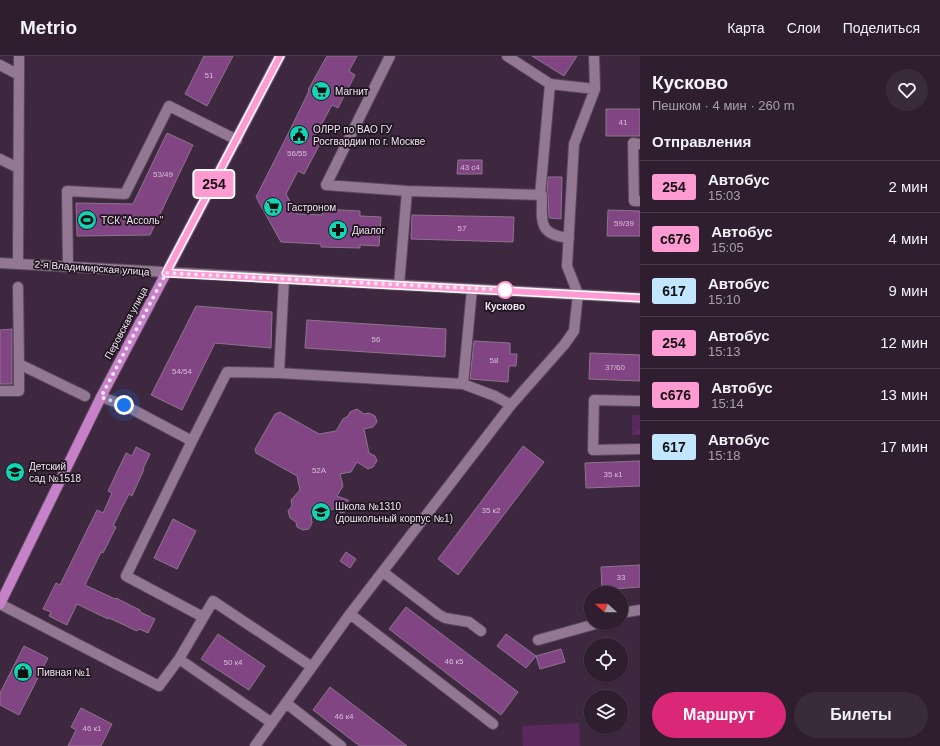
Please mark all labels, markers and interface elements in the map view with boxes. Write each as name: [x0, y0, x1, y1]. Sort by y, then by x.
text: Metrio: [20, 17, 77, 38]
text: Карта: [727, 20, 765, 36]
text: Слои: [787, 20, 821, 36]
text: Поделиться: [843, 20, 920, 36]
button: heart: [886, 69, 928, 111]
house number: 51: [205, 71, 214, 80]
text: Кусково: [652, 72, 728, 93]
supermarket icon: Магнит: [310, 80, 332, 102]
place label: Магнит: [335, 86, 369, 97]
text: Пешком · 4 мин · 260 m: [652, 98, 794, 113]
house number: 41: [619, 118, 628, 127]
public building icon: ОЛРР по ВАО ГУ Росгвардии по г. Москве: [288, 124, 310, 146]
place label: ОЛРР по ВАО ГУ Росгвардии по г. Москве: [313, 124, 426, 147]
text: Отправления: [652, 133, 751, 150]
house number: 56/55: [287, 149, 308, 158]
house number: 43 с4: [460, 163, 480, 172]
house number: 53/49: [153, 170, 174, 179]
line badge: 254: [191, 171, 237, 197]
text: Автобус: [708, 171, 770, 188]
text: 254: [202, 176, 226, 192]
text: 2 мин: [889, 178, 928, 195]
text: 254: [662, 179, 686, 195]
text: 15:03: [708, 188, 741, 203]
supermarket icon: Гастроном: [262, 196, 284, 218]
place label: Гастроном: [287, 202, 336, 213]
sports icon: ТСК "Ассоль": [76, 209, 98, 231]
place label: ТСК "Ассоль": [101, 215, 164, 226]
pharmacy icon: Диалог: [327, 219, 349, 241]
house number: 59/39: [614, 219, 635, 228]
text: Автобус: [711, 223, 773, 240]
house number: 57: [458, 224, 467, 233]
place label: Диалог: [352, 225, 385, 236]
text: 4 мин: [889, 230, 928, 247]
text: с676: [660, 231, 691, 247]
text: 15:05: [711, 240, 744, 255]
street label: 2-я Владимирская улица: [34, 258, 150, 278]
text: Автобус: [708, 275, 770, 292]
marker: Кусково: [496, 281, 514, 299]
text: 9 мин: [889, 282, 928, 299]
text: 617: [662, 283, 686, 299]
street label: Перовская улица: [102, 285, 150, 361]
text: 15:10: [708, 292, 741, 307]
place label: Кусково: [485, 301, 525, 312]
text: Автобус: [708, 327, 770, 344]
text: 12 мин: [880, 334, 928, 351]
house number: 56: [372, 335, 381, 344]
text: 254: [662, 335, 686, 351]
text: 15:13: [708, 344, 741, 359]
house number: 58: [490, 356, 499, 365]
house number: 37/60: [605, 363, 626, 372]
house number: 54/54: [172, 367, 193, 376]
text: Автобус: [711, 379, 773, 396]
text: 13 мин: [880, 386, 928, 403]
text: с676: [660, 387, 691, 403]
your location: [114, 395, 134, 415]
text: 15:14: [711, 396, 744, 411]
text: Автобус: [708, 431, 770, 448]
text: 17 мин: [880, 438, 928, 455]
text: 617: [662, 439, 686, 455]
text: 15:18: [708, 448, 741, 463]
school or university icon: Детский сад №1518: [4, 461, 26, 483]
place label: Детский сад №1518: [29, 461, 82, 484]
house number: 52А: [312, 466, 327, 475]
house number: 35 к1: [603, 470, 623, 479]
school or university icon: Школа №1310 (дошкольный корпус №1): [310, 501, 332, 523]
place label: Школа №1310 (дошкольный корпус №1): [335, 501, 453, 524]
house number: 35 к2: [481, 506, 501, 515]
house number: 33: [617, 573, 626, 582]
north arrow: [584, 586, 628, 630]
map controls: [584, 586, 628, 734]
button: locate: [584, 638, 628, 682]
house number: 46 к5: [444, 657, 464, 666]
house number: 50 к4: [223, 658, 243, 667]
shop icon: Пивная №1: [12, 661, 34, 683]
place label: Пивная №1: [37, 667, 91, 678]
button: layers: [584, 690, 628, 734]
button: Маршрут: [652, 692, 786, 738]
button: Билеты: [794, 692, 928, 738]
house number: 46 к4: [334, 712, 354, 721]
house number: 46 к1: [82, 724, 102, 733]

